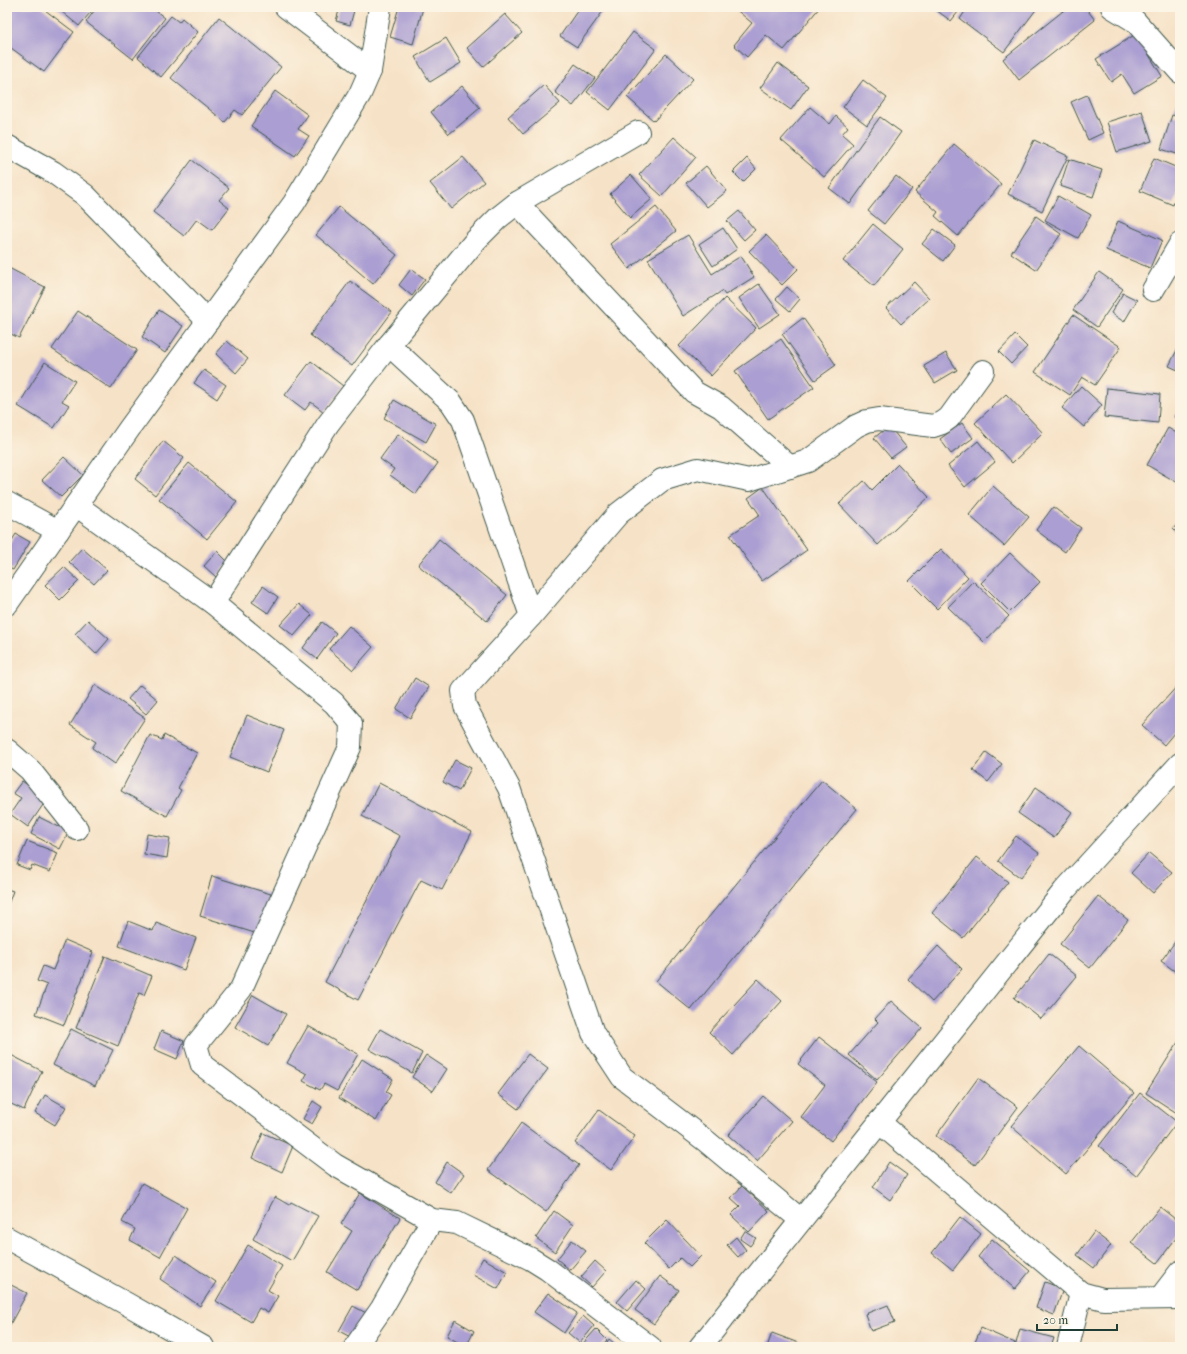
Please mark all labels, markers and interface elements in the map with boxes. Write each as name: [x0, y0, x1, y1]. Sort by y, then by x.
scale bar: [1037, 1306, 1117, 1332]
text: 20 m: [1043, 1313, 1068, 1327]

